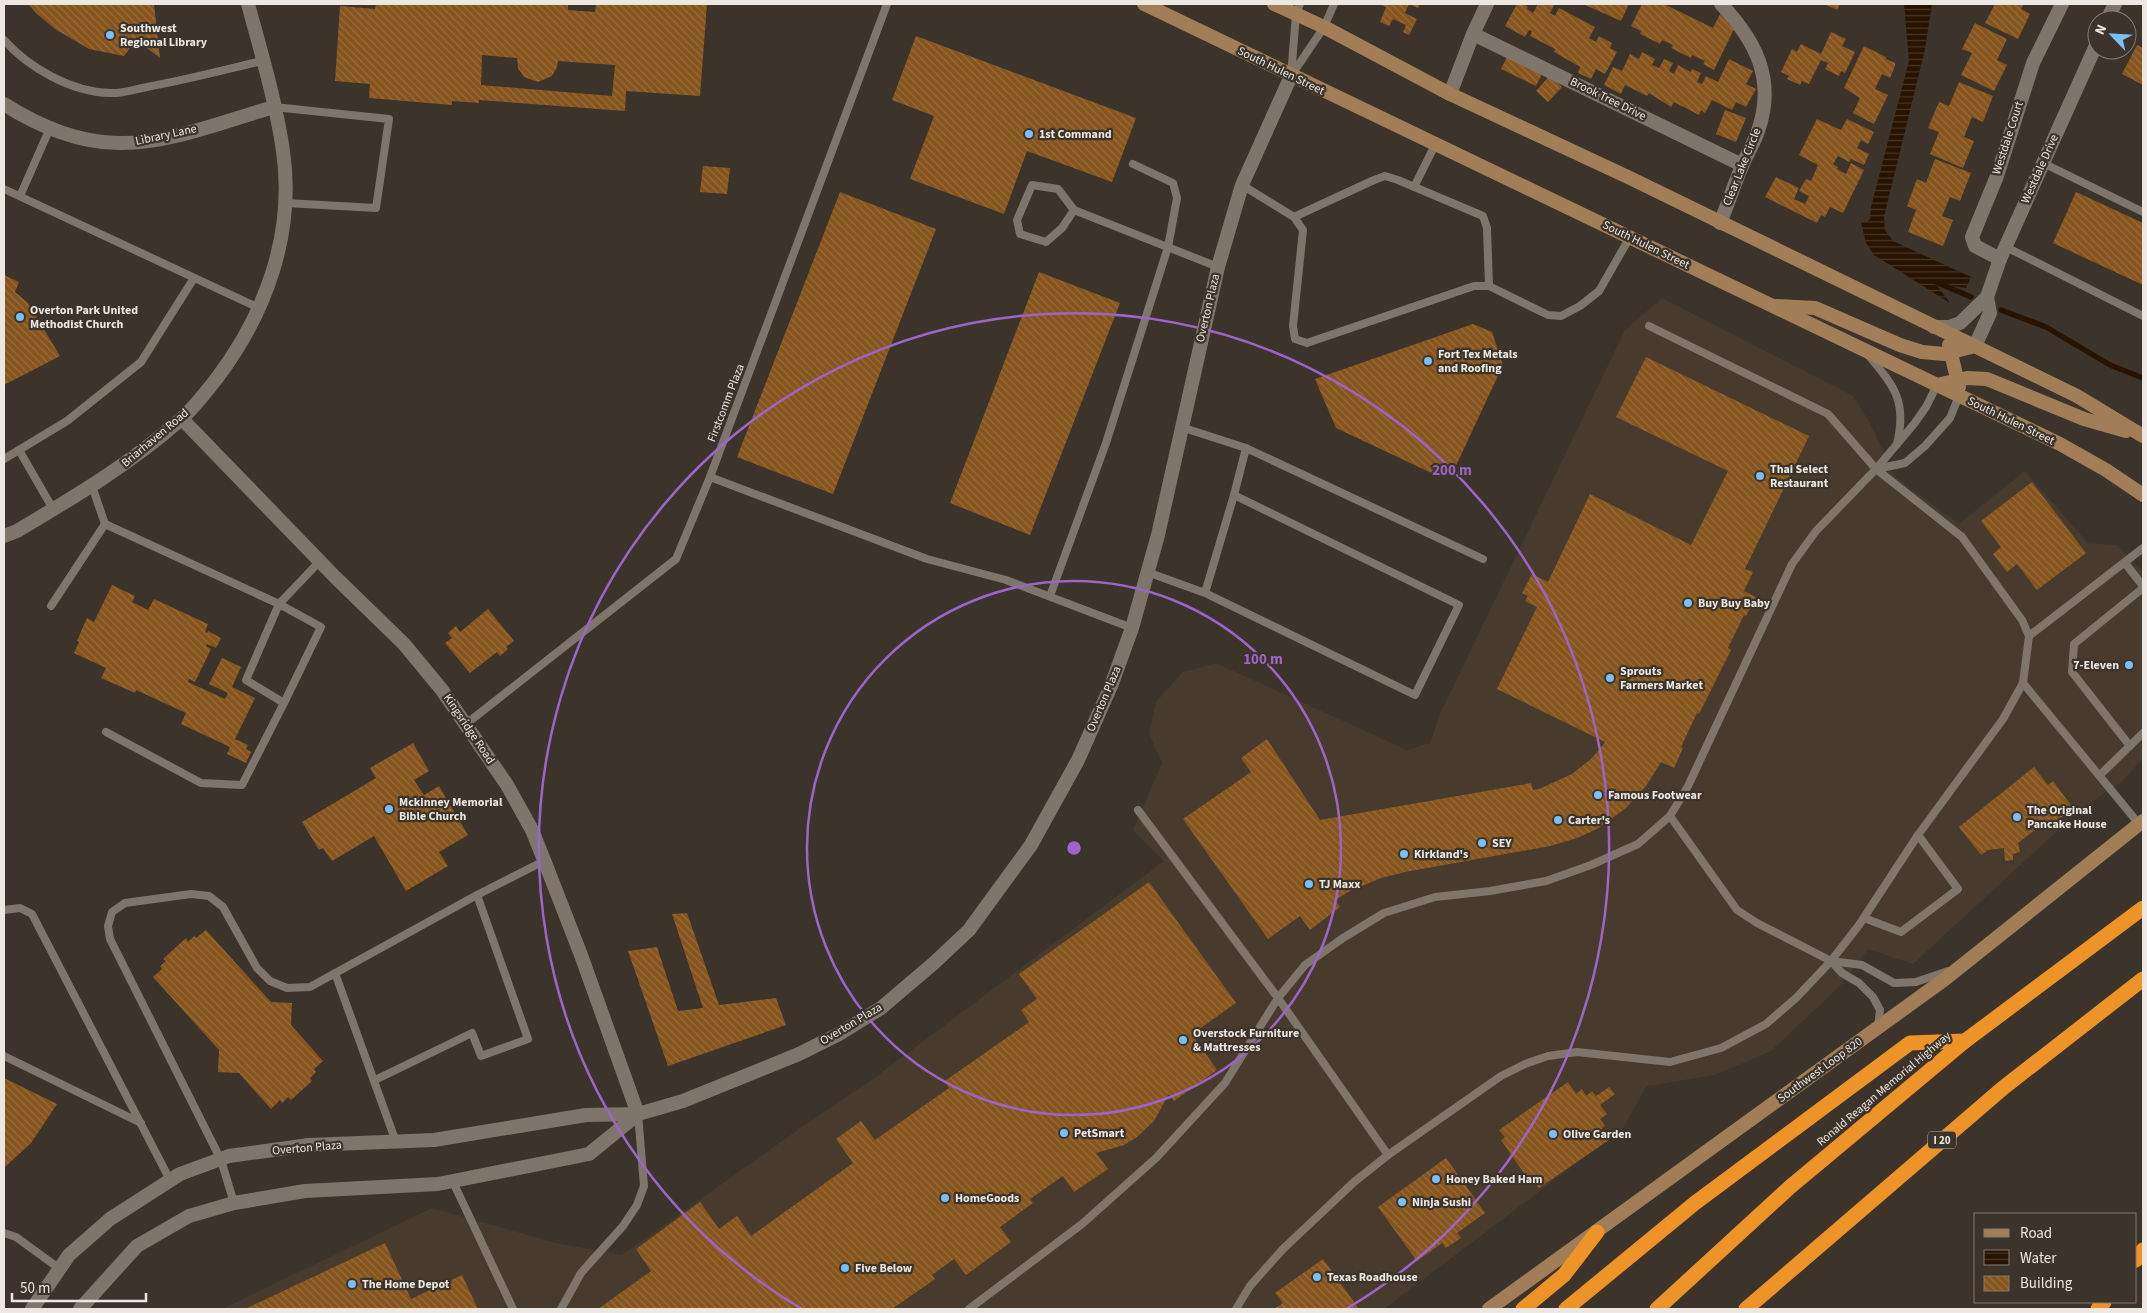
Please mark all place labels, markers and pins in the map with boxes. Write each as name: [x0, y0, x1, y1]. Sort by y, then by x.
place label: Southwest Regional Library: [120, 20, 208, 51]
marker: Southwest Regional Library: [104, 29, 116, 41]
place label: 1st Command: [1039, 126, 1112, 143]
marker: 1st Command: [1023, 128, 1035, 140]
place label: Overton Park United Methodist Church: [30, 302, 138, 333]
marker: Overton Park United Methodist Church: [14, 311, 26, 323]
place label: Fort Tex Metals and Roofing: [1438, 346, 1518, 377]
marker: Fort Tex Metals and Roofing: [1422, 355, 1434, 367]
place label: Thai Select Restaurant: [1770, 461, 1829, 492]
marker: Thai Select Restaurant: [1754, 470, 1766, 482]
place label: Buy Buy Baby: [1698, 595, 1771, 612]
marker: Buy Buy Baby: [1682, 597, 1694, 609]
place label: 7-Eleven: [2073, 657, 2119, 674]
marker: 7-Eleven: [2123, 659, 2135, 671]
place label: Sprouts Farmers Market: [1620, 663, 1703, 694]
marker: Sprouts Farmers Market: [1604, 672, 1616, 684]
place label: Famous Footwear: [1608, 787, 1702, 804]
marker: Famous Footwear: [1592, 789, 1604, 801]
place label: Mckinney Memorial Bible Church: [399, 794, 503, 825]
place label: The Original Pancake House: [2027, 802, 2107, 833]
marker: Mckinney Memorial Bible Church: [383, 803, 395, 815]
marker: The Original Pancake House: [2011, 811, 2023, 823]
place label: Carter's: [1568, 812, 1610, 829]
marker: Carter's: [1552, 814, 1564, 826]
place label: SEY: [1492, 835, 1512, 852]
marker: SEY: [1476, 837, 1488, 849]
centre of rings: [1065, 839, 1083, 857]
place label: Kirkland's: [1414, 846, 1468, 863]
marker: Kirkland's: [1398, 848, 1410, 860]
place label: TJ Maxx: [1319, 876, 1361, 893]
marker: TJ Maxx: [1303, 878, 1315, 890]
place label: Overstock Furniture & Mattresses: [1193, 1025, 1299, 1056]
marker: Overstock Furniture & Mattresses: [1177, 1034, 1189, 1046]
place label: PetSmart: [1074, 1125, 1125, 1142]
place label: Olive Garden: [1563, 1126, 1631, 1143]
marker: PetSmart: [1058, 1127, 1070, 1139]
marker: Olive Garden: [1547, 1128, 1559, 1140]
place label: Honey Baked Ham: [1446, 1171, 1542, 1188]
marker: Honey Baked Ham: [1430, 1173, 1442, 1185]
place label: HomeGoods: [955, 1190, 1019, 1207]
marker: HomeGoods: [939, 1192, 951, 1204]
place label: Ninja Sushi: [1412, 1194, 1471, 1211]
marker: Ninja Sushi: [1396, 1196, 1408, 1208]
place label: Five Below: [855, 1260, 913, 1277]
marker: Five Below: [839, 1262, 851, 1274]
place label: Texas Roadhouse: [1327, 1269, 1418, 1286]
marker: Texas Roadhouse: [1311, 1271, 1323, 1283]
place label: The Home Depot: [362, 1276, 450, 1293]
marker: The Home Depot: [346, 1278, 358, 1290]

